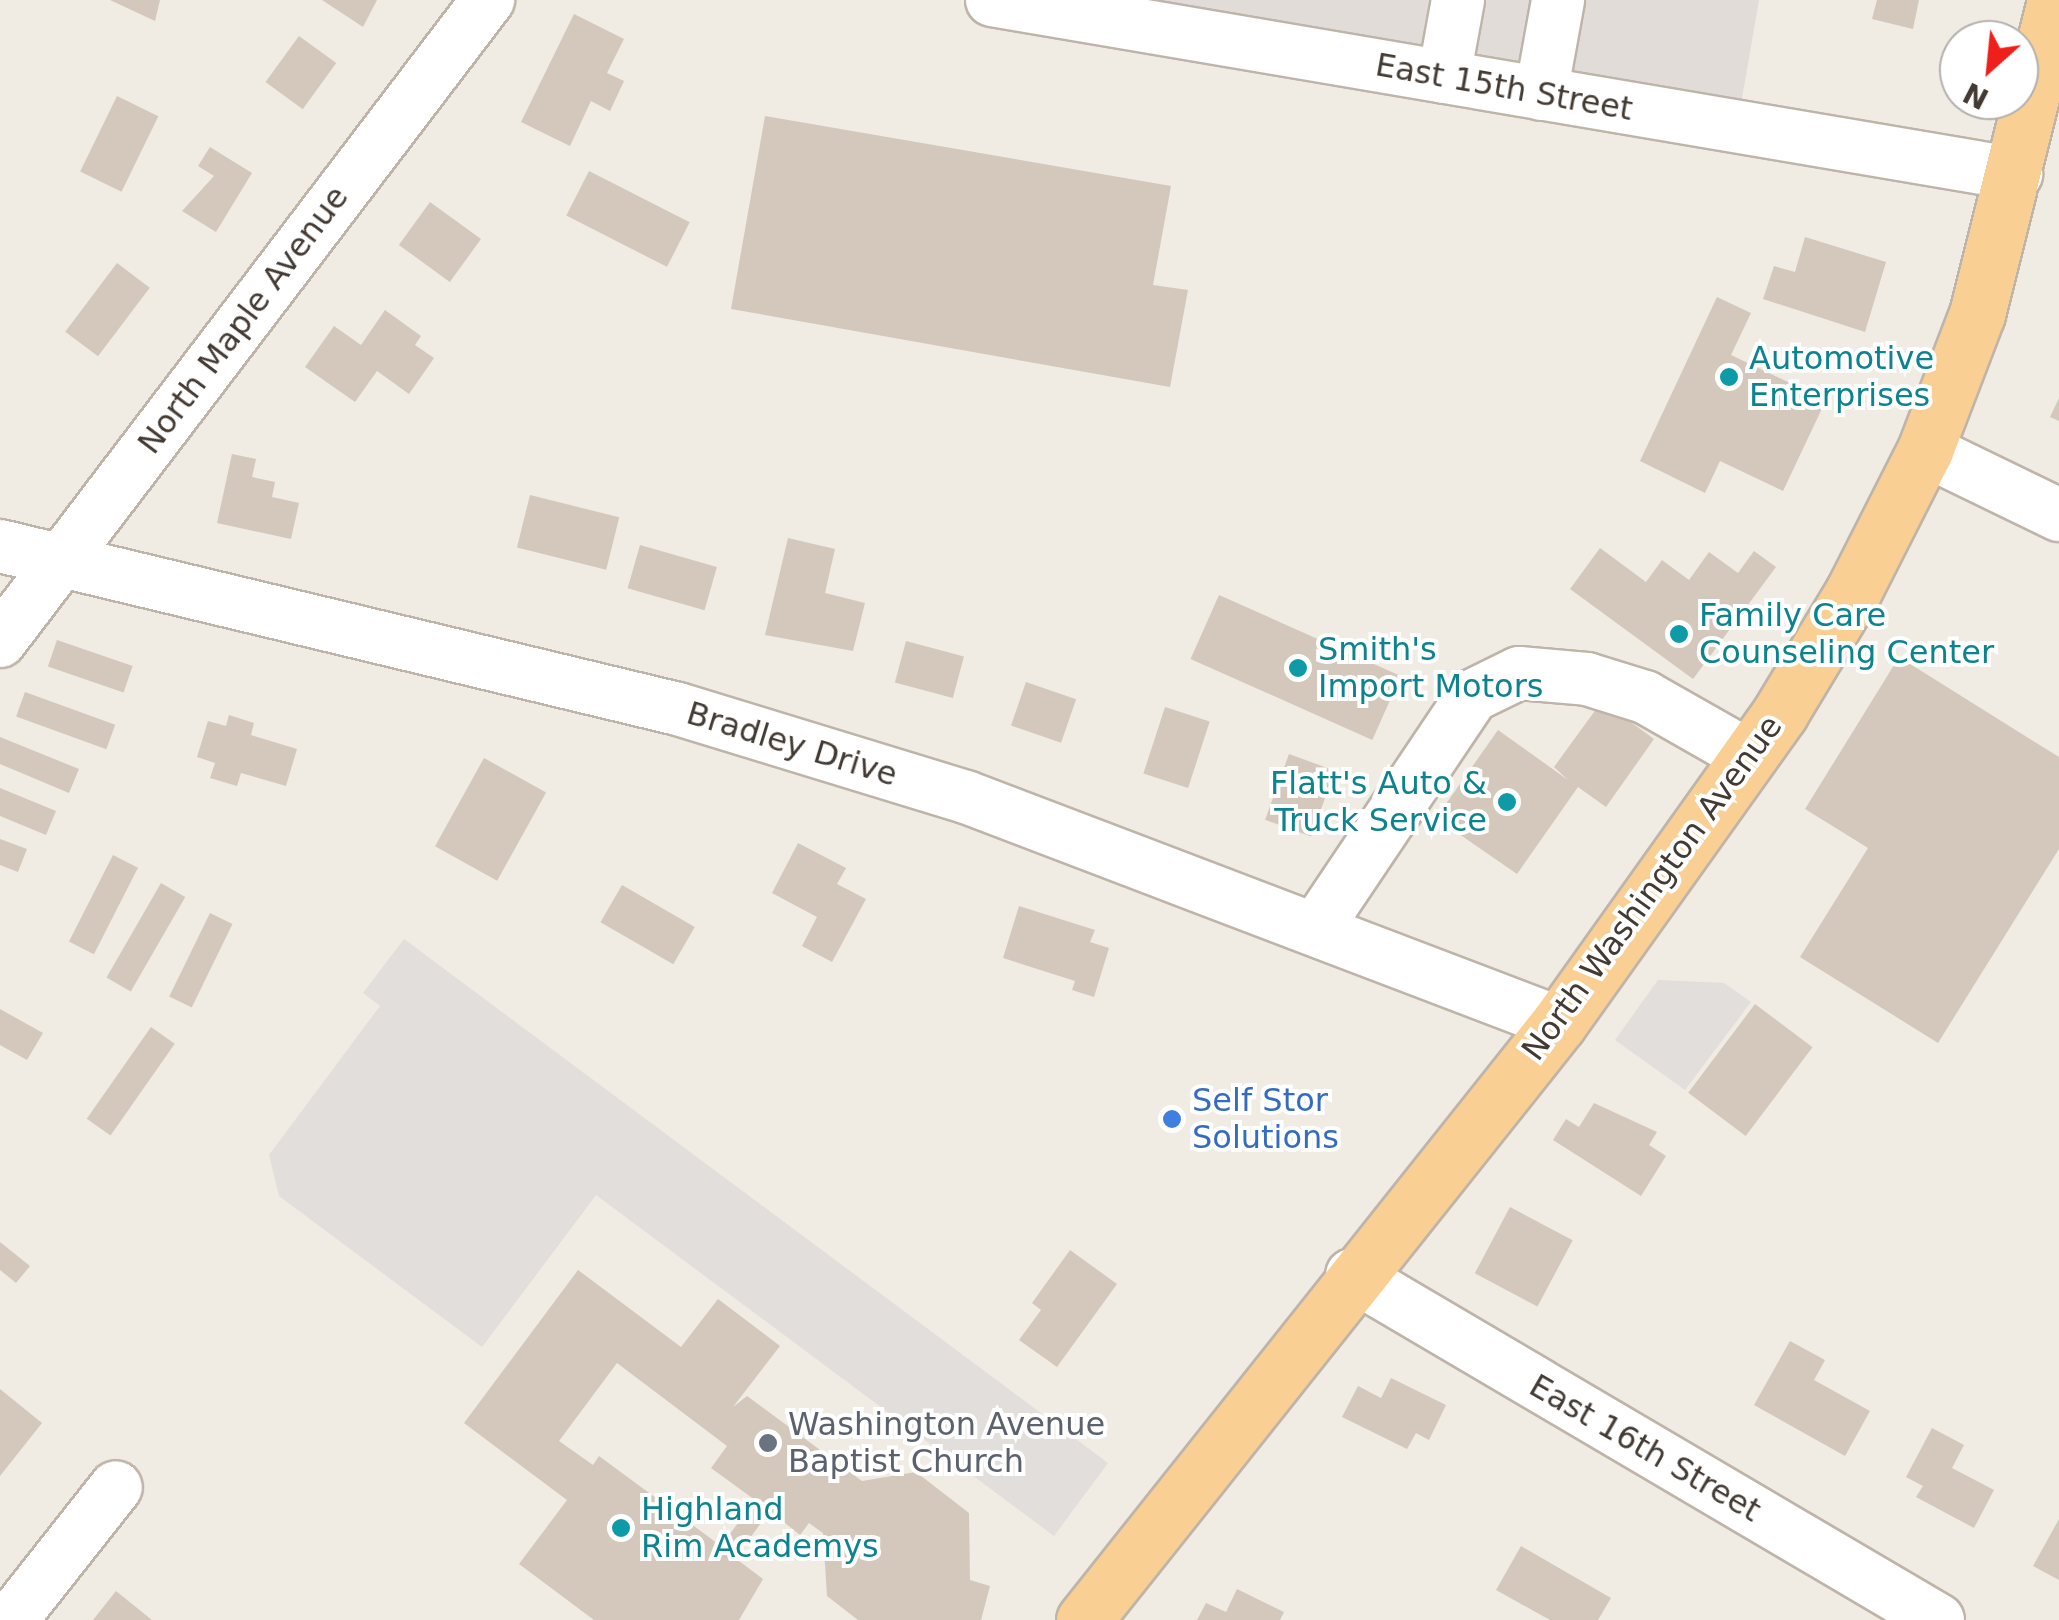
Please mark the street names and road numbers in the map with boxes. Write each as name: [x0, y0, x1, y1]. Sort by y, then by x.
street label: East 15th Street: [1373, 46, 1635, 128]
street label: North Maple Avenue: [130, 179, 356, 461]
street label: Bradley Drive: [682, 694, 902, 794]
street label: North Washington Avenue: [1514, 708, 1790, 1068]
street label: East 16th Street: [1523, 1366, 1767, 1530]

